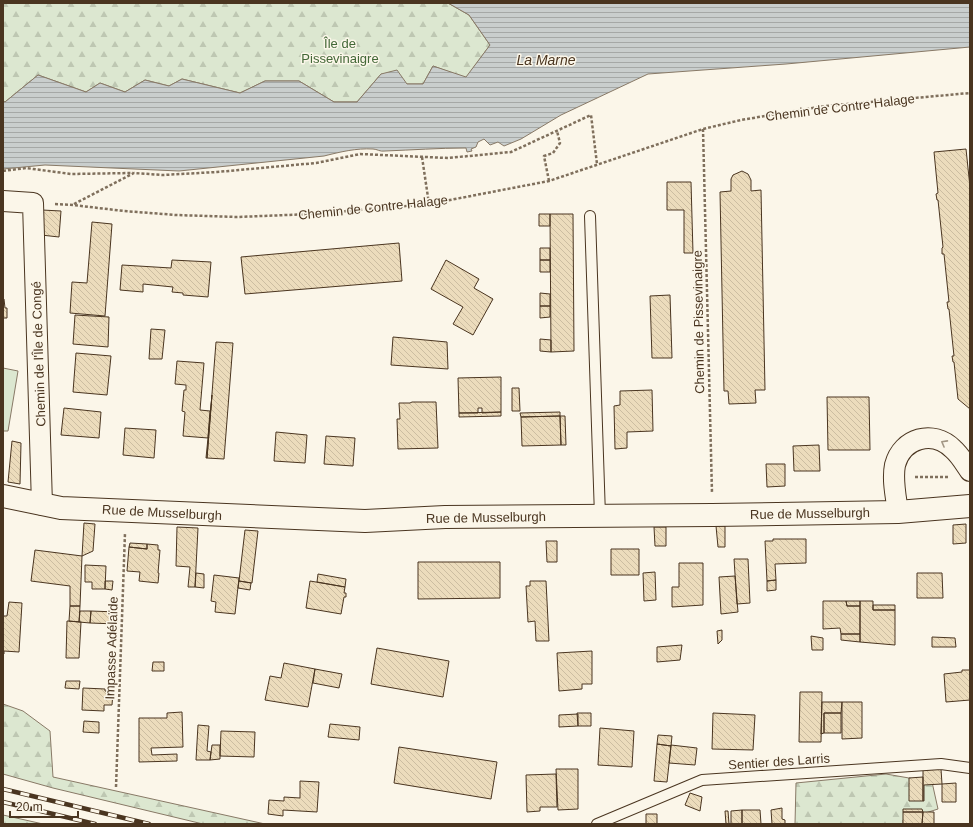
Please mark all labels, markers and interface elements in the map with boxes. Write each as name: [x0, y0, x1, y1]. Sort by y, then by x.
park label: Île de Pissevinaigre: [301, 36, 379, 66]
water label: La Marne: [516, 52, 576, 68]
street label: Chemin de Contre Halage: [765, 91, 916, 124]
street label: Chemin de Contre Halage: [298, 192, 449, 223]
street label: Chemin de Pissevinaigre: [690, 250, 707, 394]
street label: Chemin de l'Île de Congé: [28, 281, 49, 427]
one-way arrow: [941, 440, 948, 448]
street label: Rue de Musselburgh: [102, 502, 222, 523]
street label: Rue de Musselburgh: [750, 505, 870, 522]
street label: Rue de Musselburgh: [426, 509, 546, 526]
street label: Impasse Adélaïde: [102, 596, 121, 700]
street label: Sentier des Larris: [728, 750, 831, 773]
scale bar: [10, 793, 78, 819]
text: 20 m: [16, 800, 43, 814]

